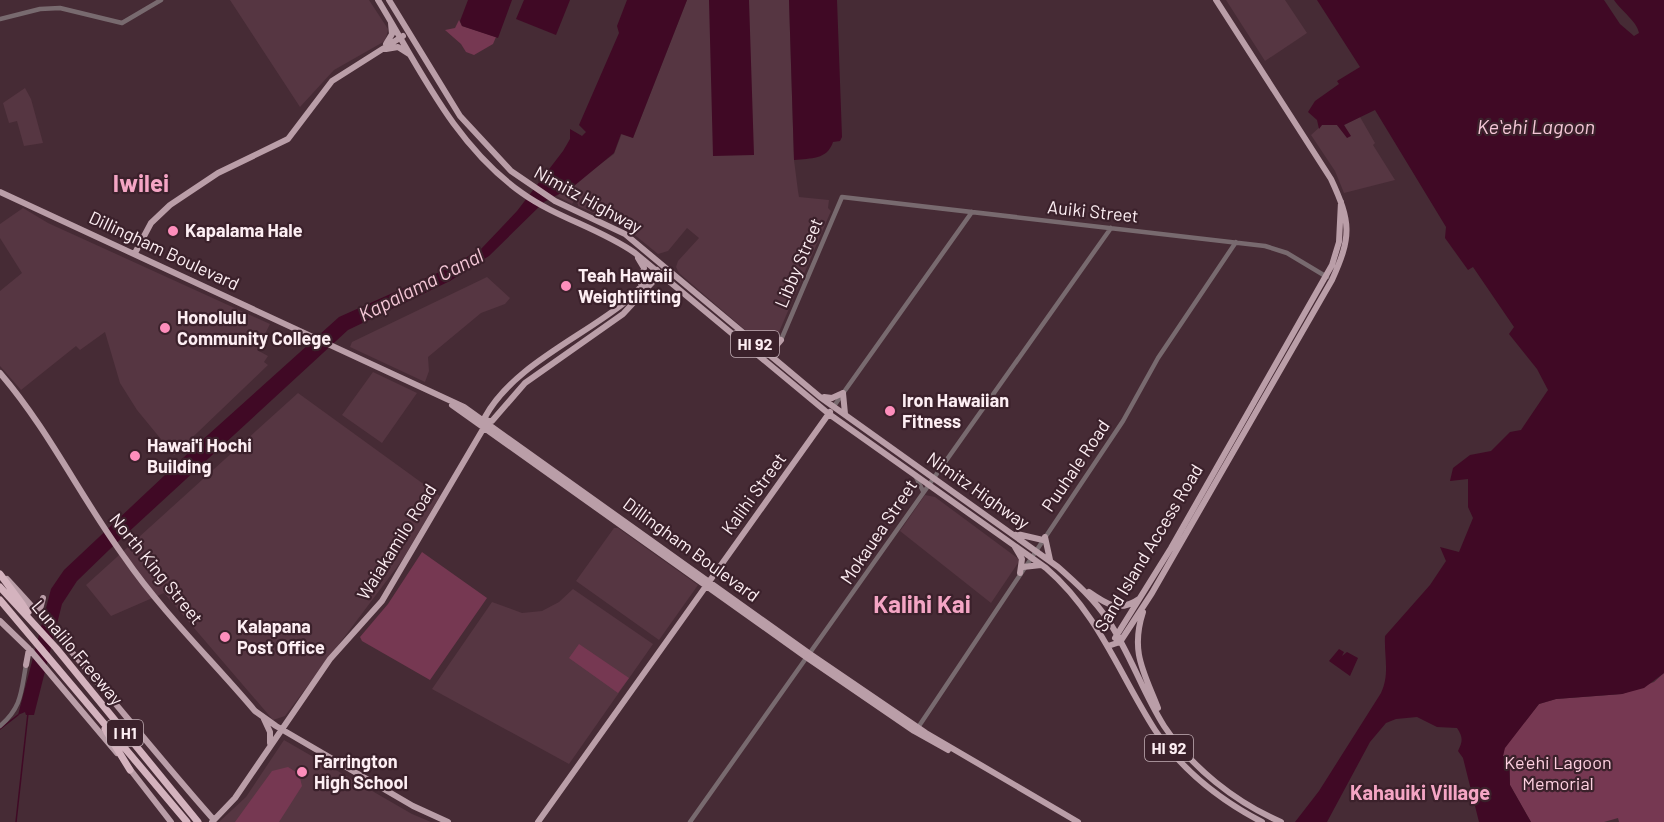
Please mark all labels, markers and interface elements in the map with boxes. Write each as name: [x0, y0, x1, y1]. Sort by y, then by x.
water label: Keʻehi Lagoon: [1477, 114, 1595, 138]
street label: Nimitz Highway: [531, 160, 646, 238]
district label: Iwilei: [113, 168, 169, 197]
street label: Auiki Street: [1046, 195, 1140, 227]
street label: Dillingham Boulevard: [86, 206, 243, 295]
street label: Libby Street: [769, 214, 827, 311]
place label: Kapalama Hale: [185, 219, 303, 241]
marker: Kapalama Hale: [166, 224, 180, 238]
water label: Kapalama Canal: [354, 242, 487, 326]
place label: Teah Hawaii Weightlifting: [578, 264, 681, 307]
marker: Teah Hawaii Weightlifting: [559, 279, 573, 293]
place label: Honolulu Community College: [177, 306, 331, 349]
marker: Honolulu Community College: [158, 321, 172, 335]
road number: HI 92: [731, 331, 779, 357]
place label: Iron Hawaiian Fitness: [902, 389, 1009, 432]
marker: Iron Hawaiian Fitness: [883, 404, 897, 418]
street label: Puuhale Road: [1036, 415, 1114, 516]
place label: Hawai'i Hochi Building: [147, 434, 252, 477]
street label: Nimitz Highway: [923, 447, 1034, 534]
street label: Kalihi Street: [716, 448, 790, 539]
marker: Hawai'i Hochi Building: [128, 449, 142, 463]
street label: Sand Island Access Road: [1089, 460, 1207, 635]
street label: Mokauea Street: [835, 475, 921, 588]
street label: Waiakamilo Road: [352, 479, 441, 604]
street label: Dillingham Boulevard: [619, 492, 764, 606]
street label: North King Street: [105, 508, 208, 628]
district label: Kalihi Kai: [873, 589, 971, 618]
street label: Lunalilo Freeway: [27, 595, 128, 709]
place label: Kalapana Post Office: [237, 615, 325, 658]
marker: Kalapana Post Office: [218, 630, 232, 644]
road number: I H1: [107, 720, 143, 746]
road number: HI 92: [1145, 735, 1193, 761]
place label: Farrington High School: [314, 750, 408, 793]
park label: Ke'ehi Lagoon Memorial: [1504, 751, 1612, 794]
marker: Farrington High School: [295, 765, 309, 779]
district label: Kahauiki Village: [1350, 780, 1490, 804]

